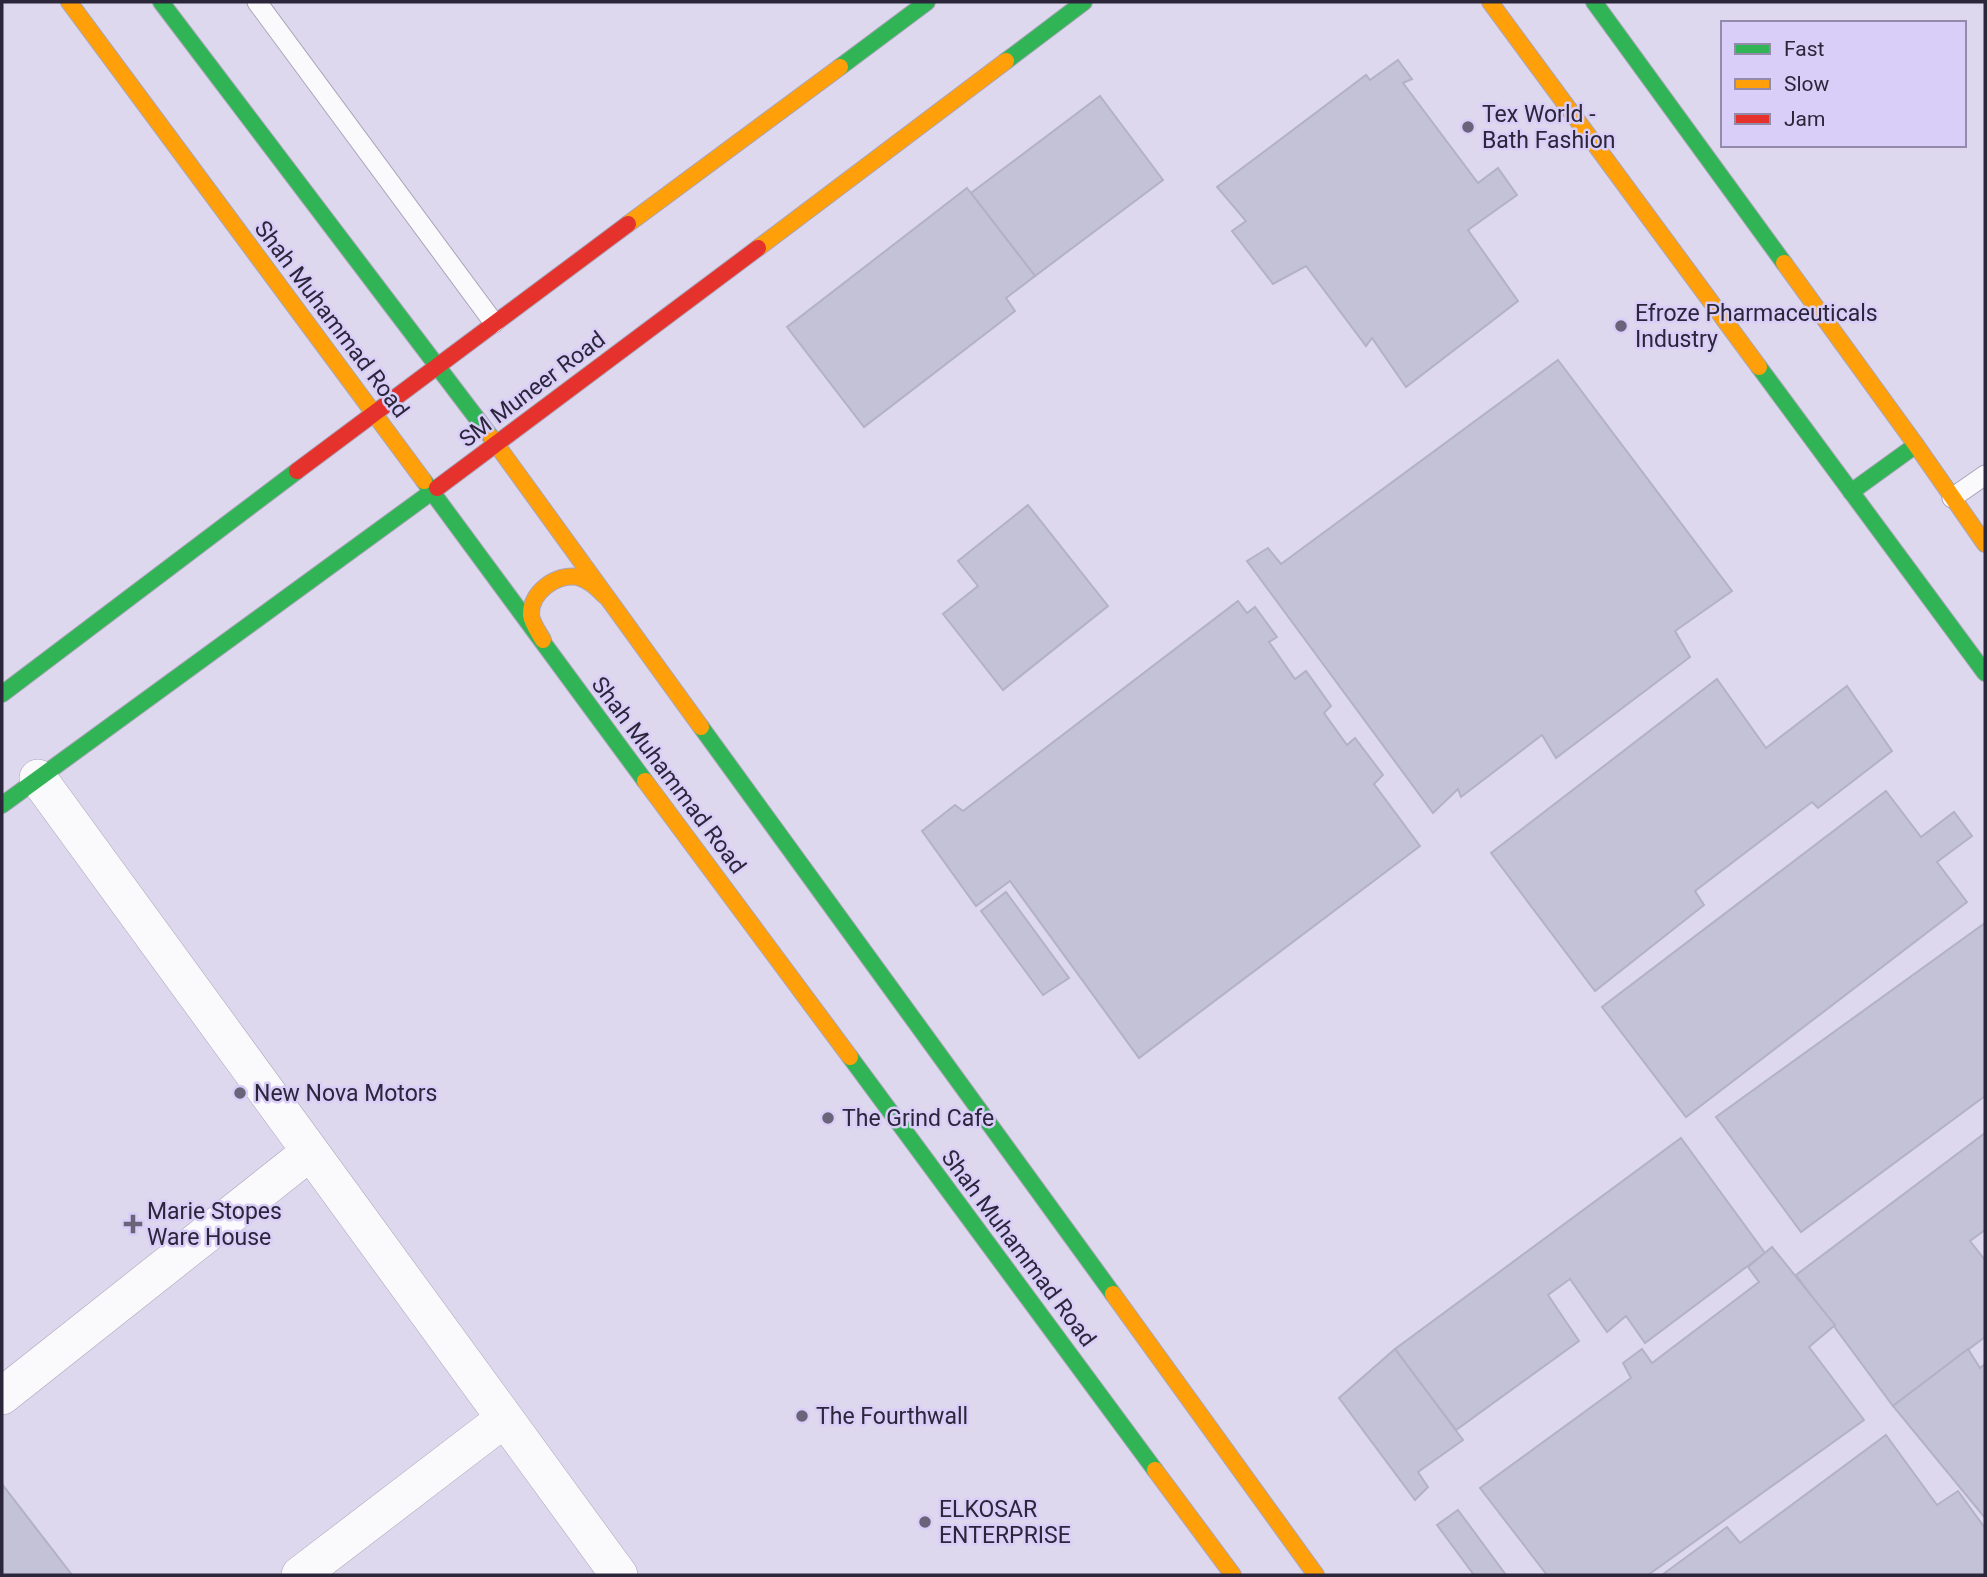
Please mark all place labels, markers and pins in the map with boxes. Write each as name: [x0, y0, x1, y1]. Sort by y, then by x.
place label: Tex World - Bath Fashion: [1482, 101, 1616, 154]
marker: Tex World - Bath Fashion: [1460, 119, 1476, 135]
place label: Efroze Pharmaceuticals Industry: [1635, 300, 1878, 353]
marker: Efroze Pharmaceuticals Industry: [1613, 318, 1629, 334]
place label: New Nova Motors: [254, 1080, 437, 1107]
marker: New Nova Motors: [232, 1085, 248, 1101]
place label: The Grind Cafe: [842, 1105, 994, 1132]
marker: The Grind Cafe: [820, 1110, 836, 1126]
place label: Marie Stopes Ware House: [147, 1198, 282, 1251]
marker: Marie Stopes Ware House: [125, 1216, 141, 1232]
place label: The Fourthwall: [816, 1403, 968, 1430]
marker: The Fourthwall: [794, 1408, 810, 1424]
place label: ELKOSAR ENTERPRISE: [939, 1496, 1071, 1549]
marker: ELKOSAR ENTERPRISE: [917, 1514, 933, 1530]

